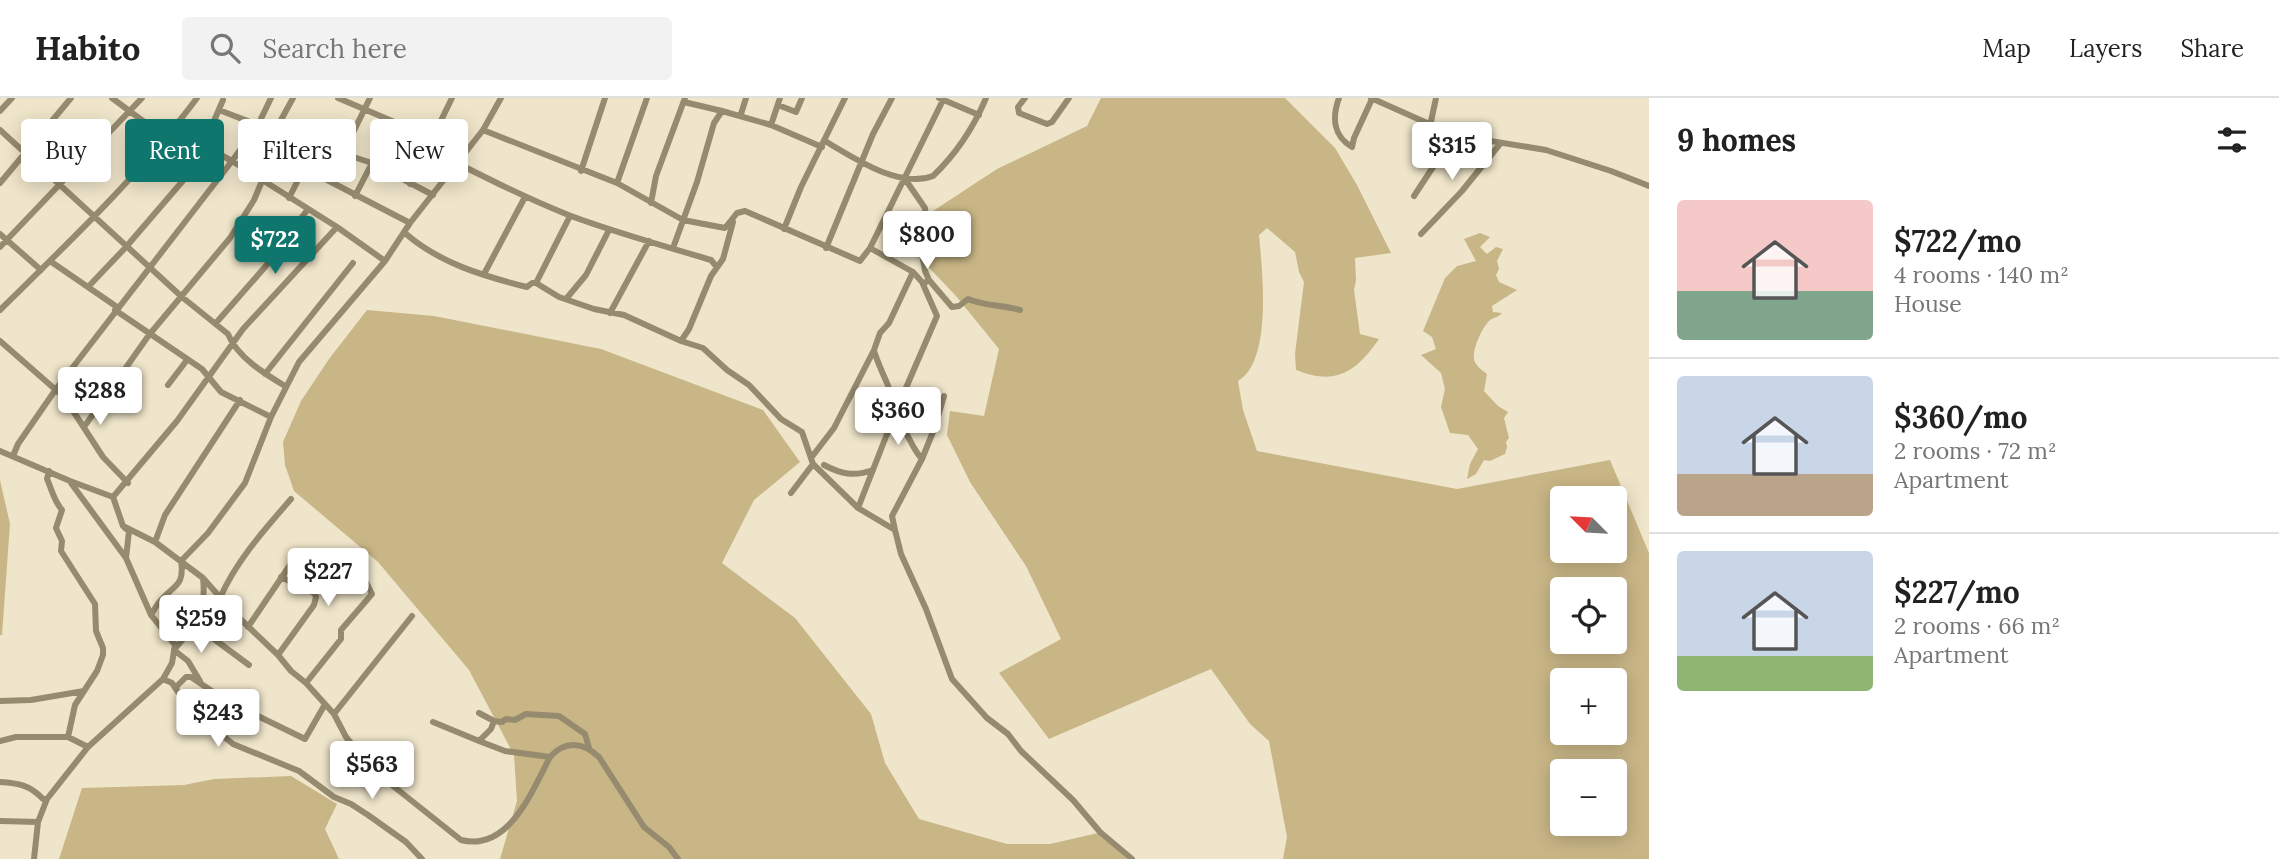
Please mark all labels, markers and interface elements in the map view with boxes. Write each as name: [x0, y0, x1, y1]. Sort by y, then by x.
search box: [182, 17, 672, 80]
text: Habito: [35, 27, 140, 69]
icon: search: [206, 29, 244, 67]
text: Search here: [262, 32, 407, 65]
text: Map: [1982, 33, 2031, 64]
text: Layers: [2069, 33, 2142, 64]
text: Share: [2180, 33, 2244, 64]
chip: Buy: [21, 119, 111, 182]
chip: Rent: [125, 119, 224, 182]
chip: Filters: [238, 119, 356, 182]
chip: New: [370, 119, 468, 182]
text: 9 homes: [1677, 121, 1796, 159]
icon: filters: [2213, 121, 2251, 159]
pin: $315: [1411, 122, 1493, 182]
text: $315: [1428, 130, 1476, 159]
pin: $800: [886, 212, 968, 271]
pin: $722: [234, 216, 316, 276]
text: $800: [899, 219, 955, 248]
text: $722/mo: [1894, 222, 2021, 260]
text: $722: [251, 224, 299, 253]
icon: home: [1733, 228, 1817, 312]
text: 4 rooms · 140 m²: [1894, 260, 2069, 289]
text: House: [1894, 289, 1962, 318]
pin: $288: [59, 368, 141, 427]
text: $288: [74, 375, 126, 404]
pin: $360: [857, 388, 939, 447]
text: $360: [871, 395, 925, 424]
text: $360/mo: [1894, 398, 2028, 436]
icon: home: [1733, 404, 1817, 488]
text: 2 rooms · 72 m²: [1894, 436, 2057, 465]
text: Apartment: [1894, 465, 2009, 494]
north arrow: [1550, 486, 1628, 564]
map controls: [1550, 486, 1627, 836]
pin: $227: [287, 548, 369, 608]
text: $227: [304, 556, 352, 585]
text: $227/mo: [1894, 573, 2020, 611]
button: locate: [1550, 577, 1627, 654]
icon: home: [1733, 579, 1817, 663]
pin: $259: [160, 596, 242, 655]
text: $259: [175, 603, 227, 632]
text: 2 rooms · 66 m²: [1894, 611, 2060, 640]
text: Apartment: [1894, 640, 2009, 669]
button: +: [1550, 668, 1627, 745]
pin: $243: [177, 690, 259, 749]
text: $243: [192, 697, 244, 726]
pin: $563: [331, 742, 413, 801]
text: $563: [346, 749, 398, 778]
button: −: [1550, 759, 1627, 836]

